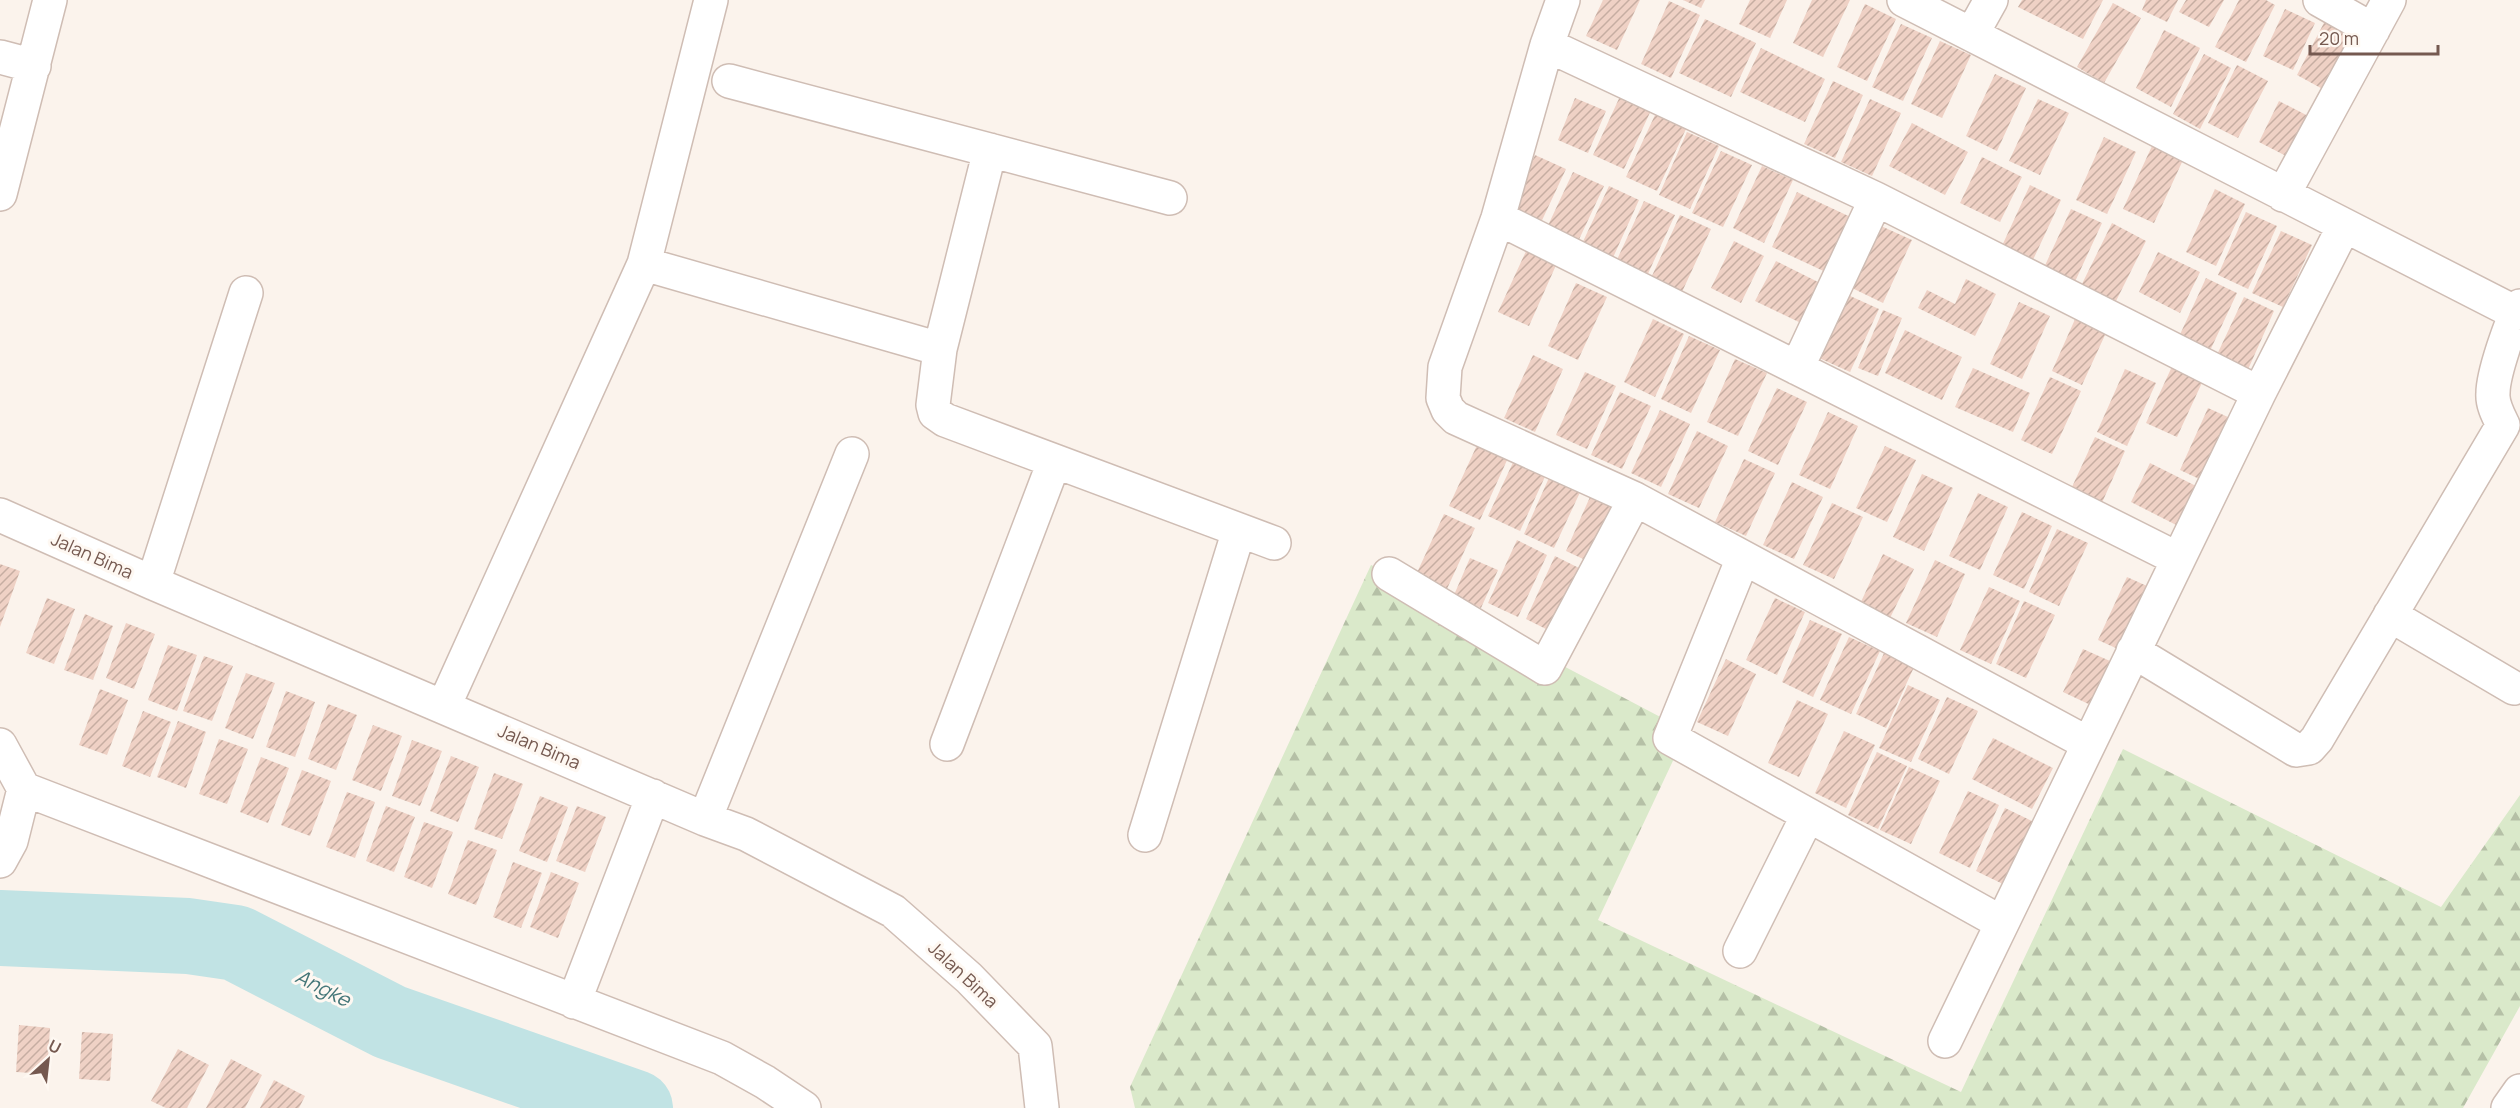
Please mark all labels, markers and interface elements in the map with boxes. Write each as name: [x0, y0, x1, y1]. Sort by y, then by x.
scale bar: [2310, 18, 2438, 56]
text: 20 m: [2319, 26, 2359, 50]
street label: Jalan Bima: [48, 526, 137, 584]
street label: Jalan Bima: [495, 718, 584, 774]
street label: Jalan Bima: [924, 936, 1004, 1013]
water label: Angke: [291, 962, 356, 1013]
north arrow: [18, 1030, 78, 1090]
text: U: [45, 1034, 65, 1059]

